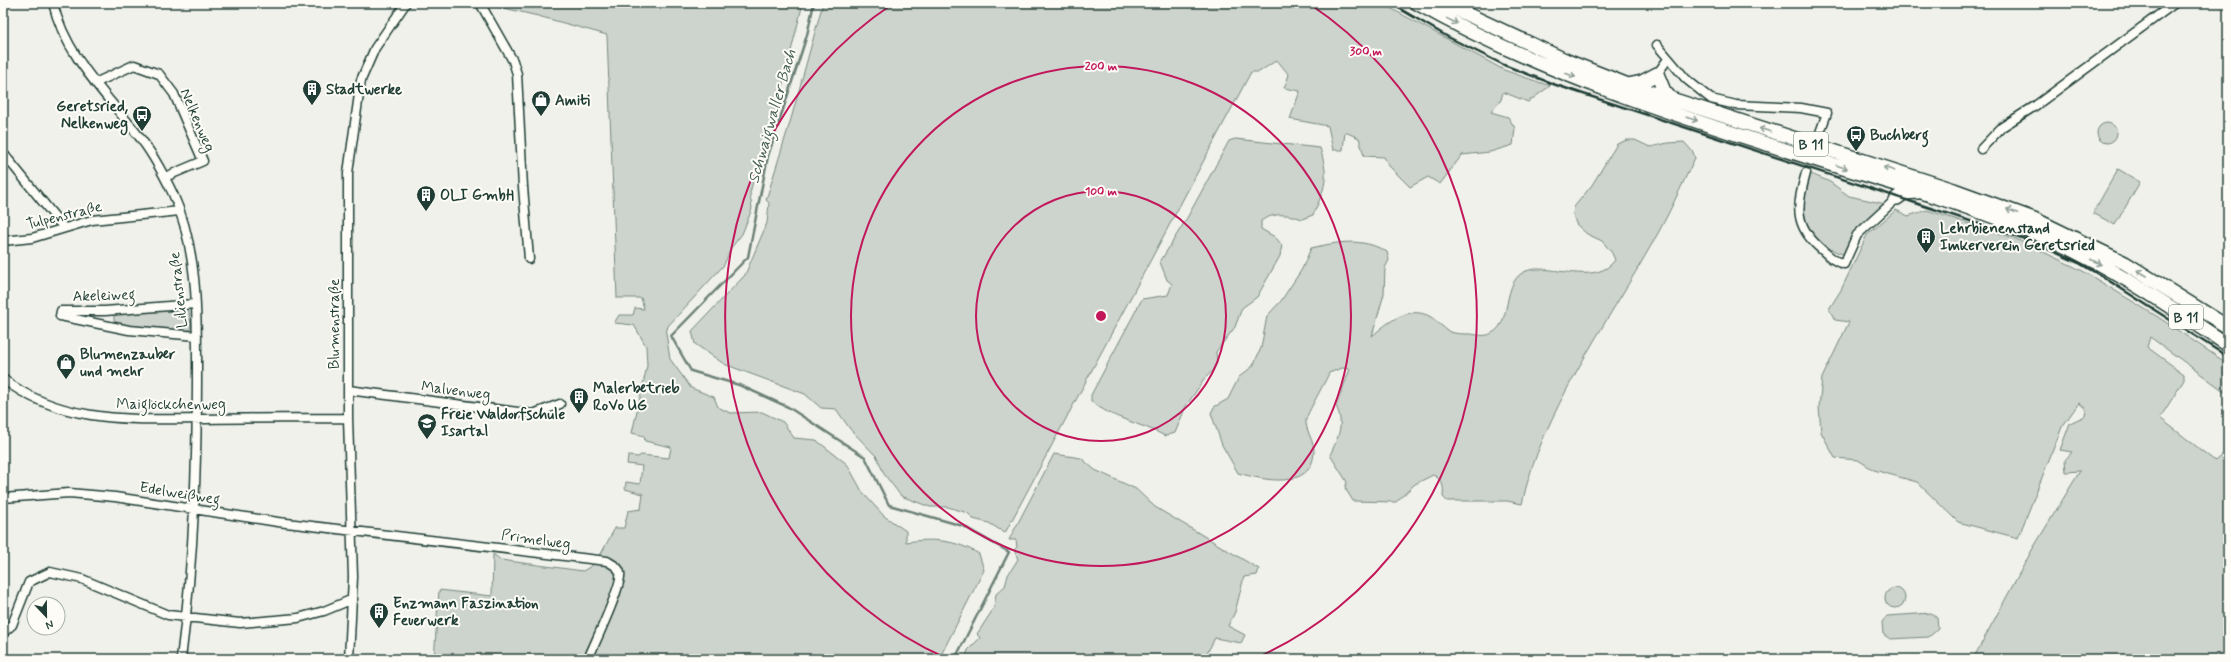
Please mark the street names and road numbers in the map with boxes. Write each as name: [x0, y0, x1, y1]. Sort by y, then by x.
street label: Nelkenweg: [174, 86, 219, 156]
road number: B 11: [1794, 132, 1828, 156]
street label: Tulpenstraße: [24, 197, 104, 235]
street label: Lilienstraße: [165, 251, 193, 329]
street label: Blumenstraße: [325, 279, 345, 369]
street label: Akeleiweg: [72, 285, 136, 308]
road number: B 11: [2169, 305, 2203, 329]
street label: Malvenweg: [420, 377, 492, 406]
street label: Maiglöckchenweg: [116, 395, 226, 416]
street label: Edelweißweg: [138, 478, 222, 511]
street label: Primelweg: [500, 525, 572, 556]

